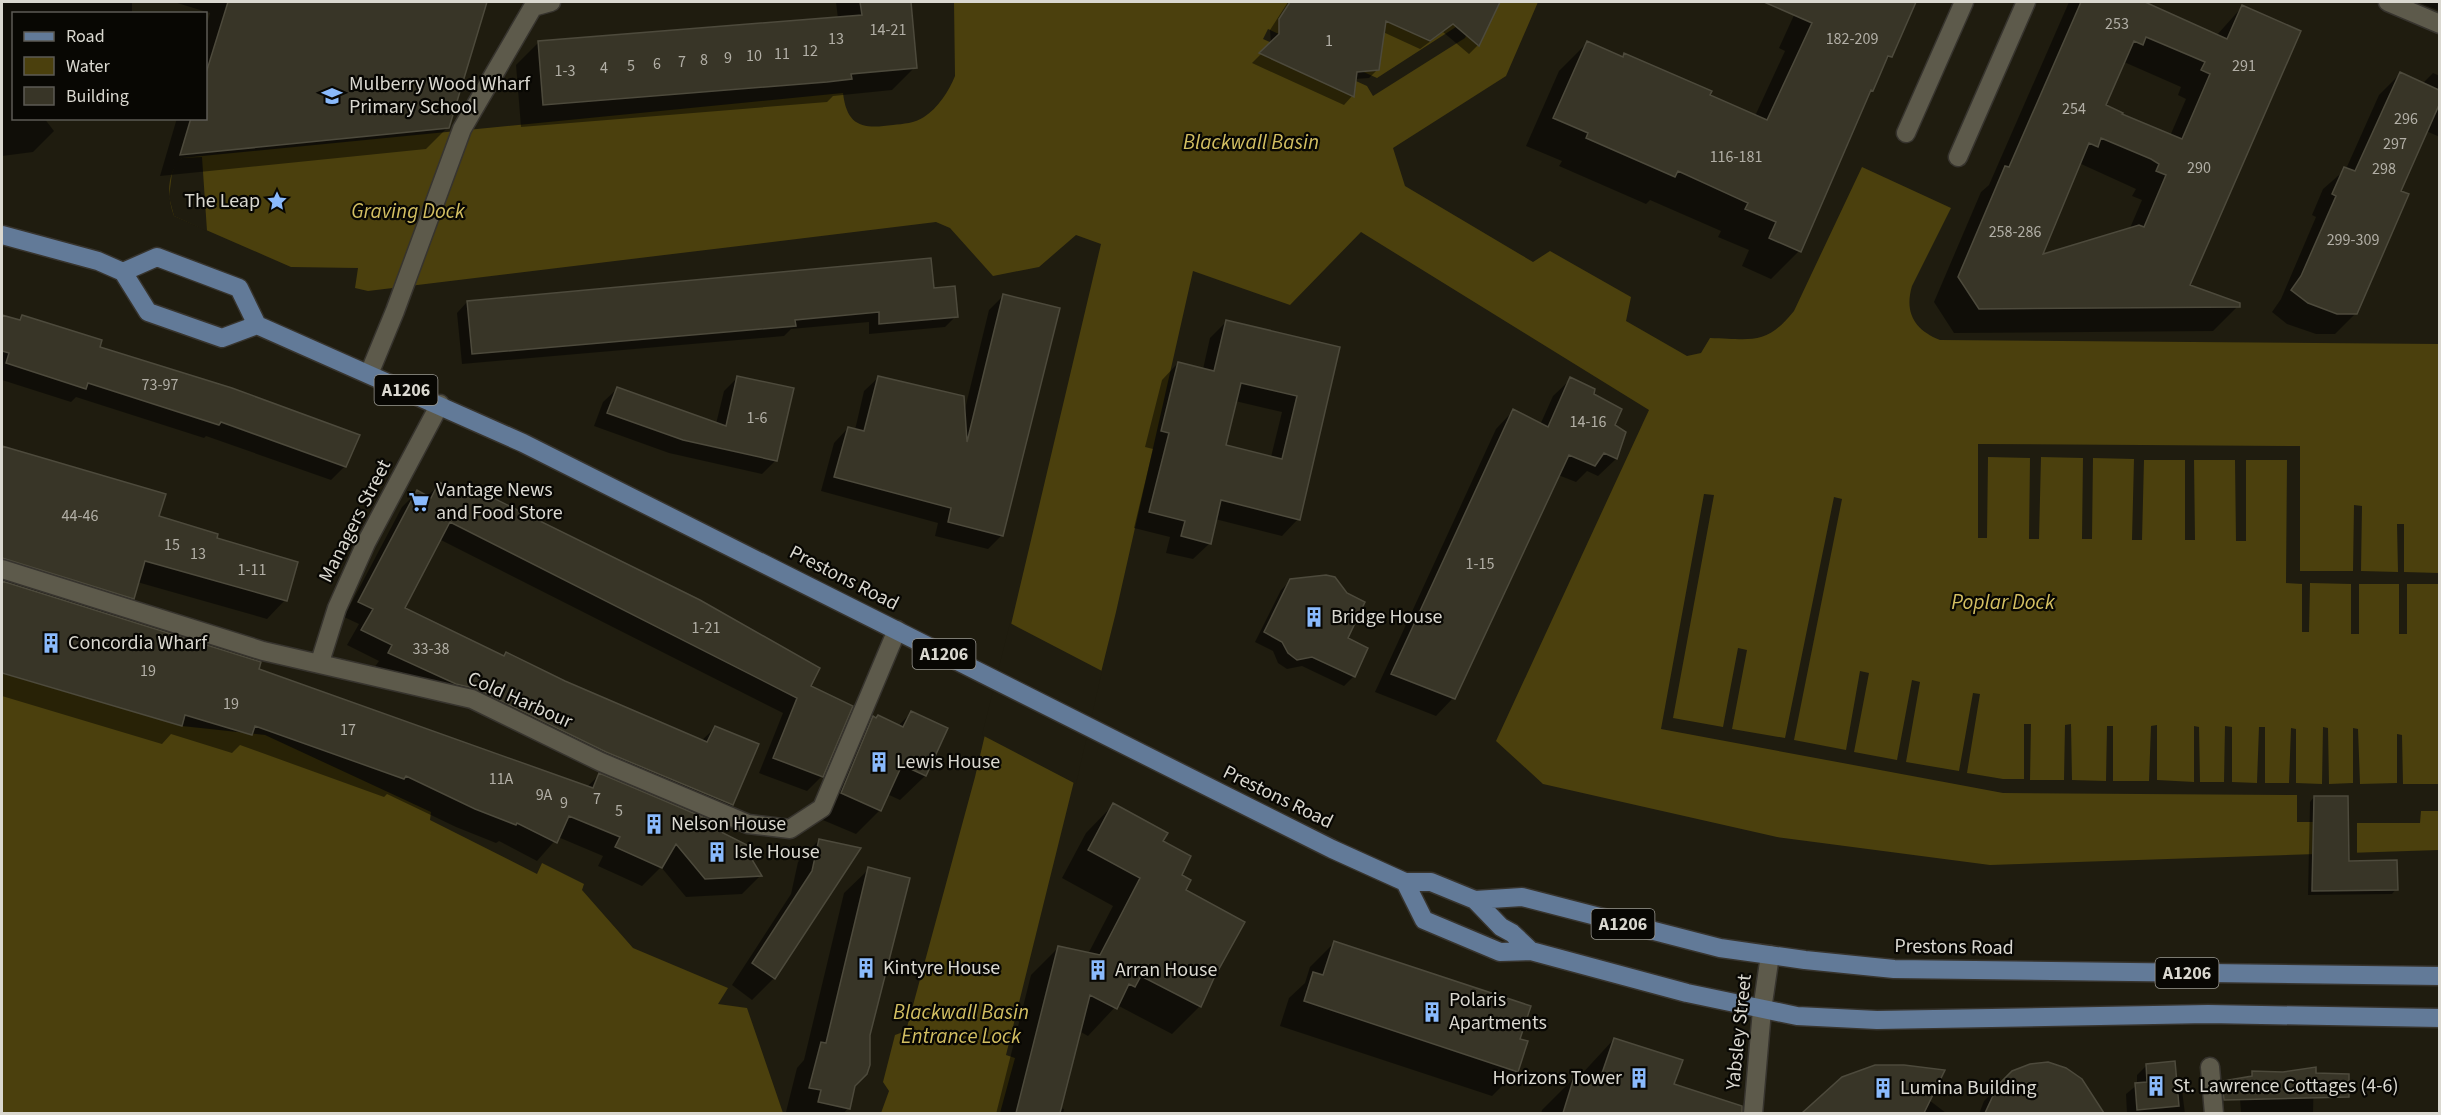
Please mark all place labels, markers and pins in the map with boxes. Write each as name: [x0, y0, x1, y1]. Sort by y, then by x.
place label: Mulberry Wood Wharf Primary School: [349, 70, 531, 121]
school or university icon: Mulberry Wood Wharf Primary School: [320, 84, 344, 108]
place label: The Leap: [184, 187, 260, 215]
place icon: The Leap: [265, 189, 289, 213]
place label: Vantage News and Food Store: [436, 476, 563, 527]
supermarket icon: Vantage News and Food Store: [407, 490, 431, 514]
place label: Bridge House: [1331, 603, 1443, 631]
building icon: Bridge House: [1302, 605, 1326, 629]
place label: Concordia Wharf: [68, 629, 208, 657]
building icon: Concordia Wharf: [39, 631, 63, 655]
place label: Lewis House: [896, 748, 1000, 776]
building icon: Lewis House: [867, 750, 891, 774]
place label: Nelson House: [671, 810, 786, 838]
building icon: Nelson House: [642, 812, 666, 836]
place label: Isle House: [734, 838, 820, 866]
building icon: Isle House: [705, 840, 729, 864]
place label: Kintyre House: [883, 954, 1000, 982]
building icon: Kintyre House: [854, 956, 878, 980]
place label: Arran House: [1115, 956, 1217, 984]
building icon: Arran House: [1086, 958, 1110, 982]
place label: Polaris Apartments: [1449, 986, 1547, 1037]
building icon: Polaris Apartments: [1420, 1000, 1444, 1024]
place label: Horizons Tower: [1492, 1064, 1622, 1092]
building icon: Horizons Tower: [1627, 1066, 1651, 1090]
place label: St. Lawrence Cottages (4-6): [2173, 1072, 2399, 1100]
place label: Lumina Building: [1900, 1074, 2037, 1102]
building icon: St. Lawrence Cottages (4-6): [2144, 1074, 2168, 1098]
building icon: Lumina Building: [1871, 1076, 1895, 1100]

